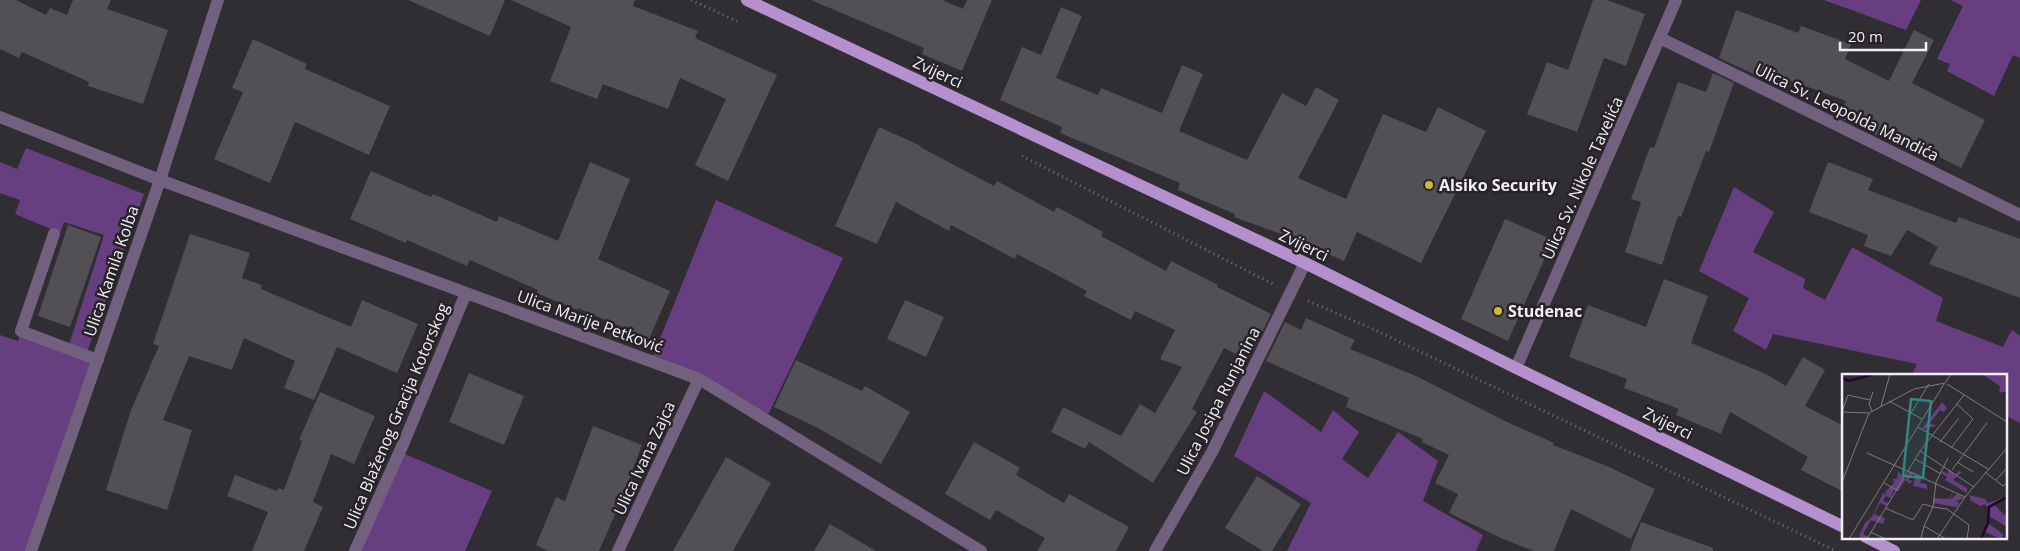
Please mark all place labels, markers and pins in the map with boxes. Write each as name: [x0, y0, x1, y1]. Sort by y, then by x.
place label: Alsiko Security: [1439, 174, 1558, 196]
marker: Alsiko Security: [1423, 179, 1435, 191]
place label: Studenac: [1508, 300, 1582, 322]
marker: Studenac: [1492, 305, 1504, 317]

